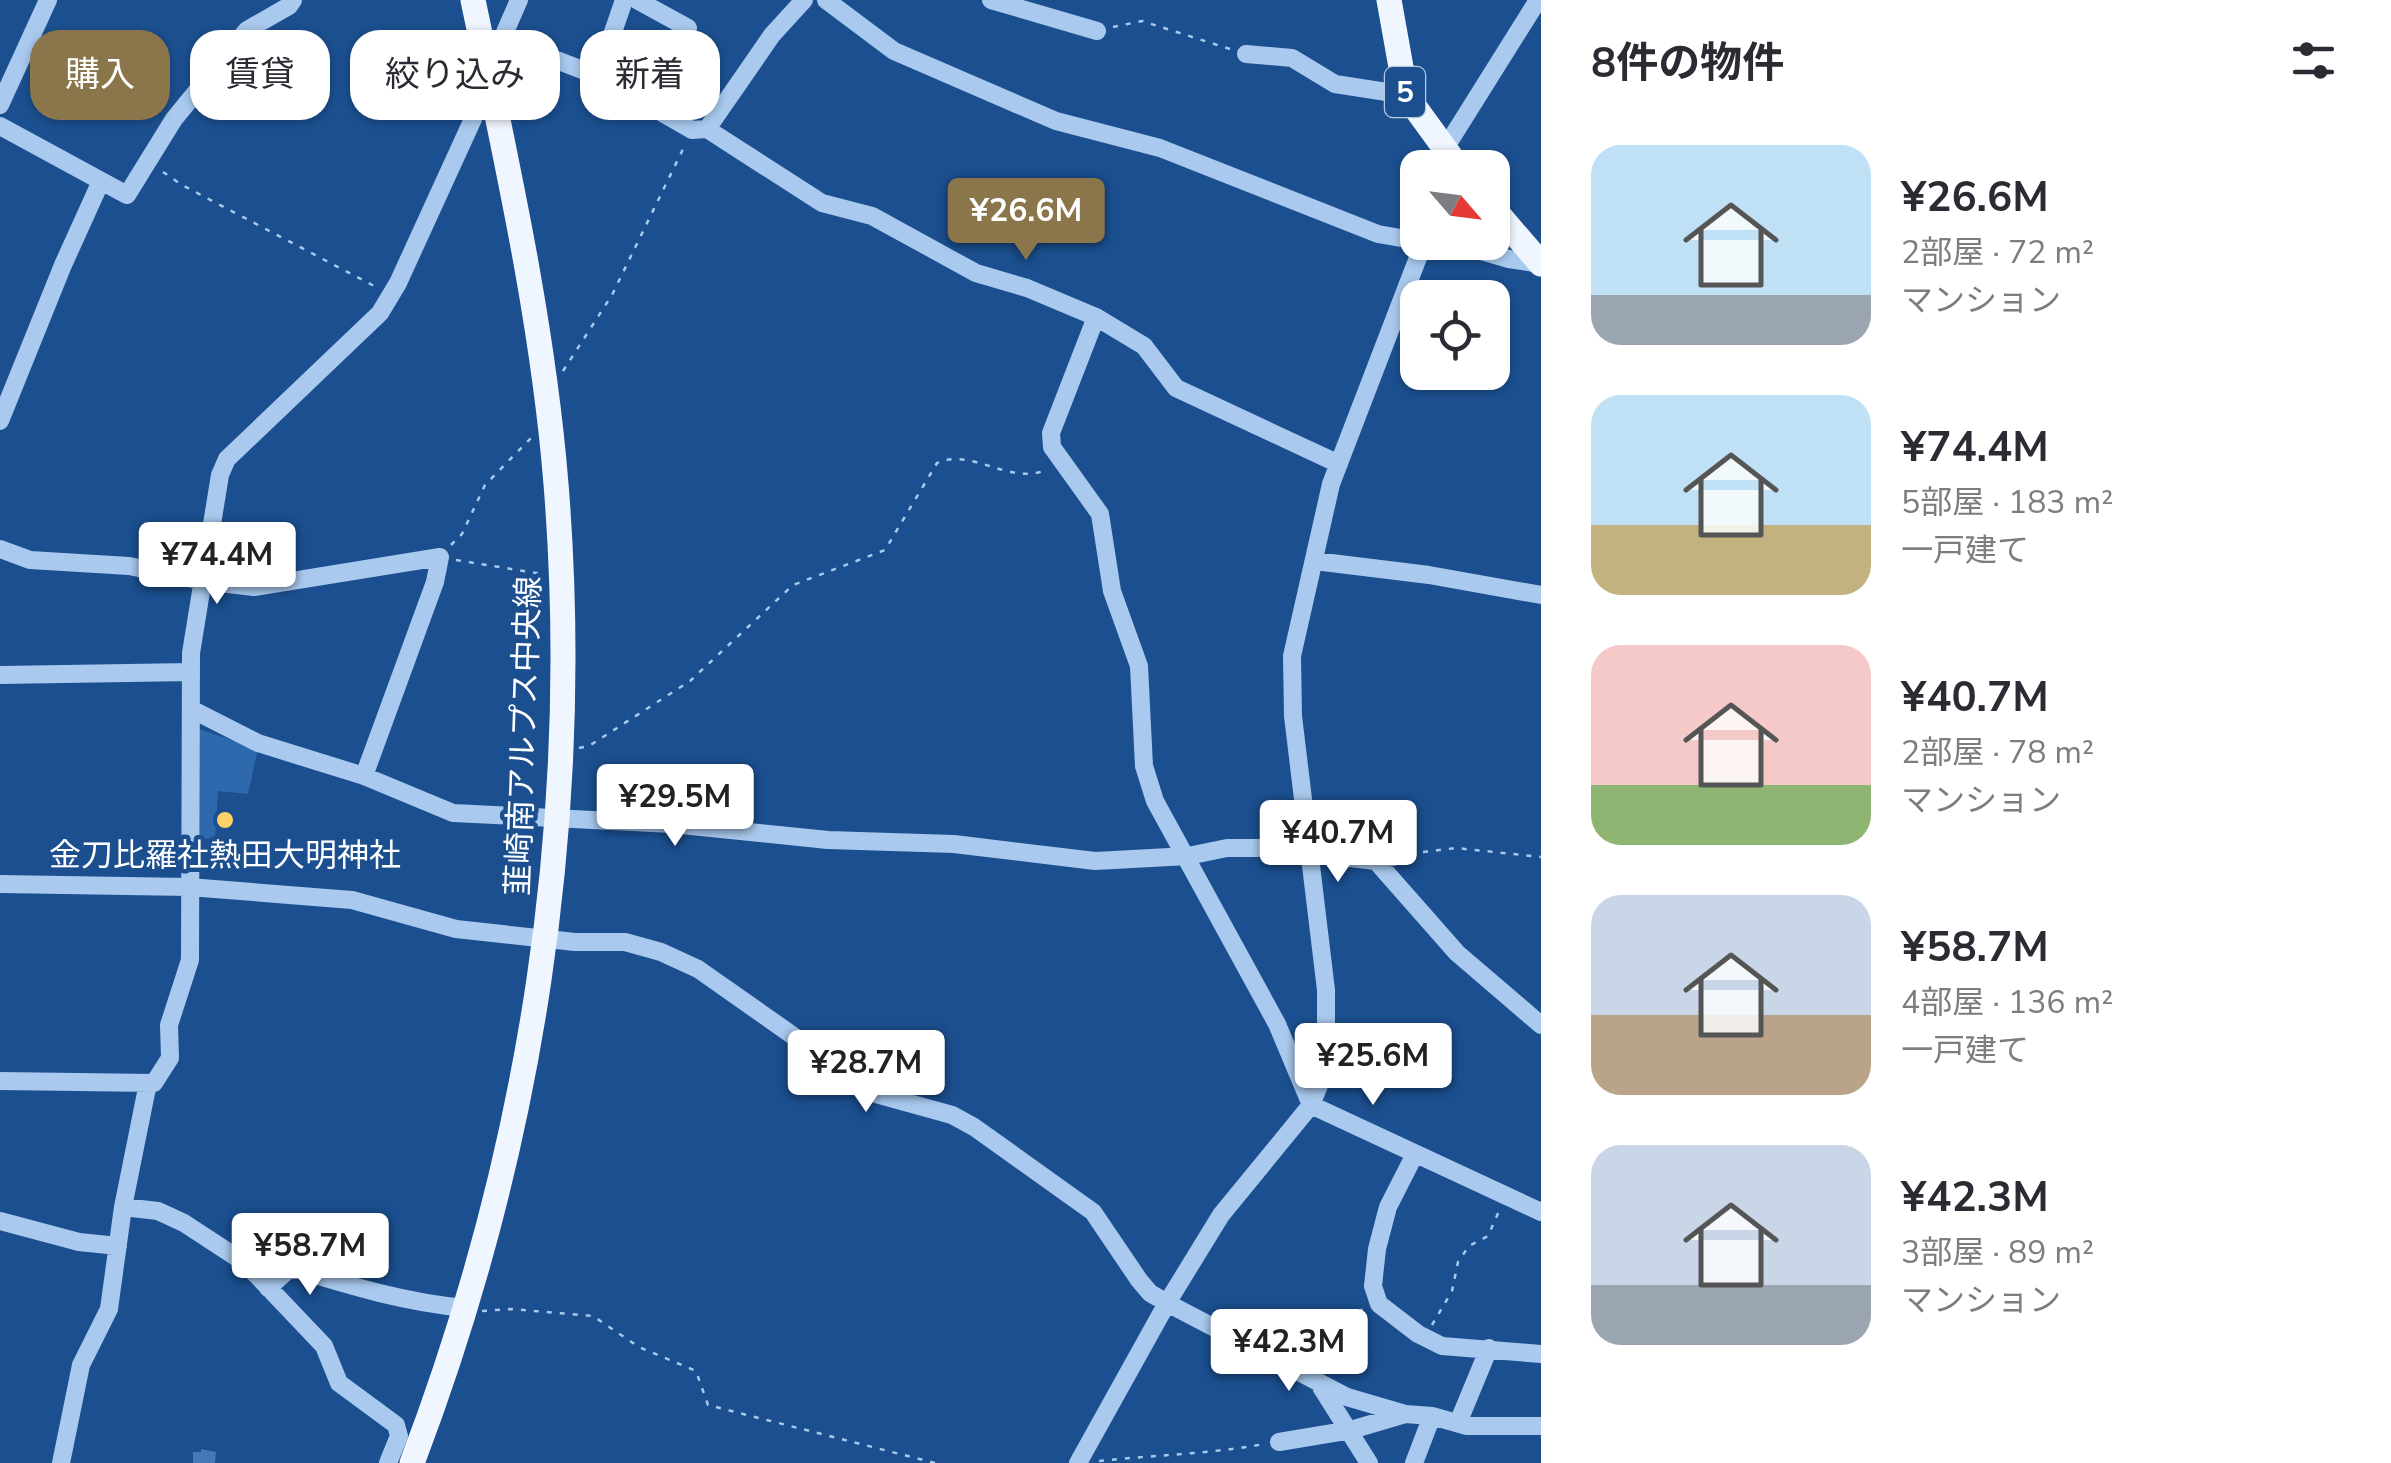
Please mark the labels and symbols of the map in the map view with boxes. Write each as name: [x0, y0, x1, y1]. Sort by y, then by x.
road number: 5: [1385, 67, 1425, 117]
north arrow: [1400, 150, 1510, 260]
pin: ¥26.6M: [945, 178, 1107, 263]
pin: ¥74.4M: [136, 522, 298, 607]
street label: 韮崎南アルプス中央線: [496, 576, 551, 897]
pin: ¥29.5M: [594, 764, 756, 849]
pin: ¥40.7M: [1257, 800, 1419, 885]
marker: 金刀比羅社熱田大明神社: [214, 809, 236, 831]
place label: 金刀比羅社熱田大明神社: [49, 834, 401, 877]
pin: ¥25.6M: [1292, 1023, 1454, 1108]
pin: ¥28.7M: [785, 1030, 947, 1115]
pin: ¥58.7M: [229, 1213, 391, 1298]
pin: ¥42.3M: [1208, 1309, 1370, 1394]

